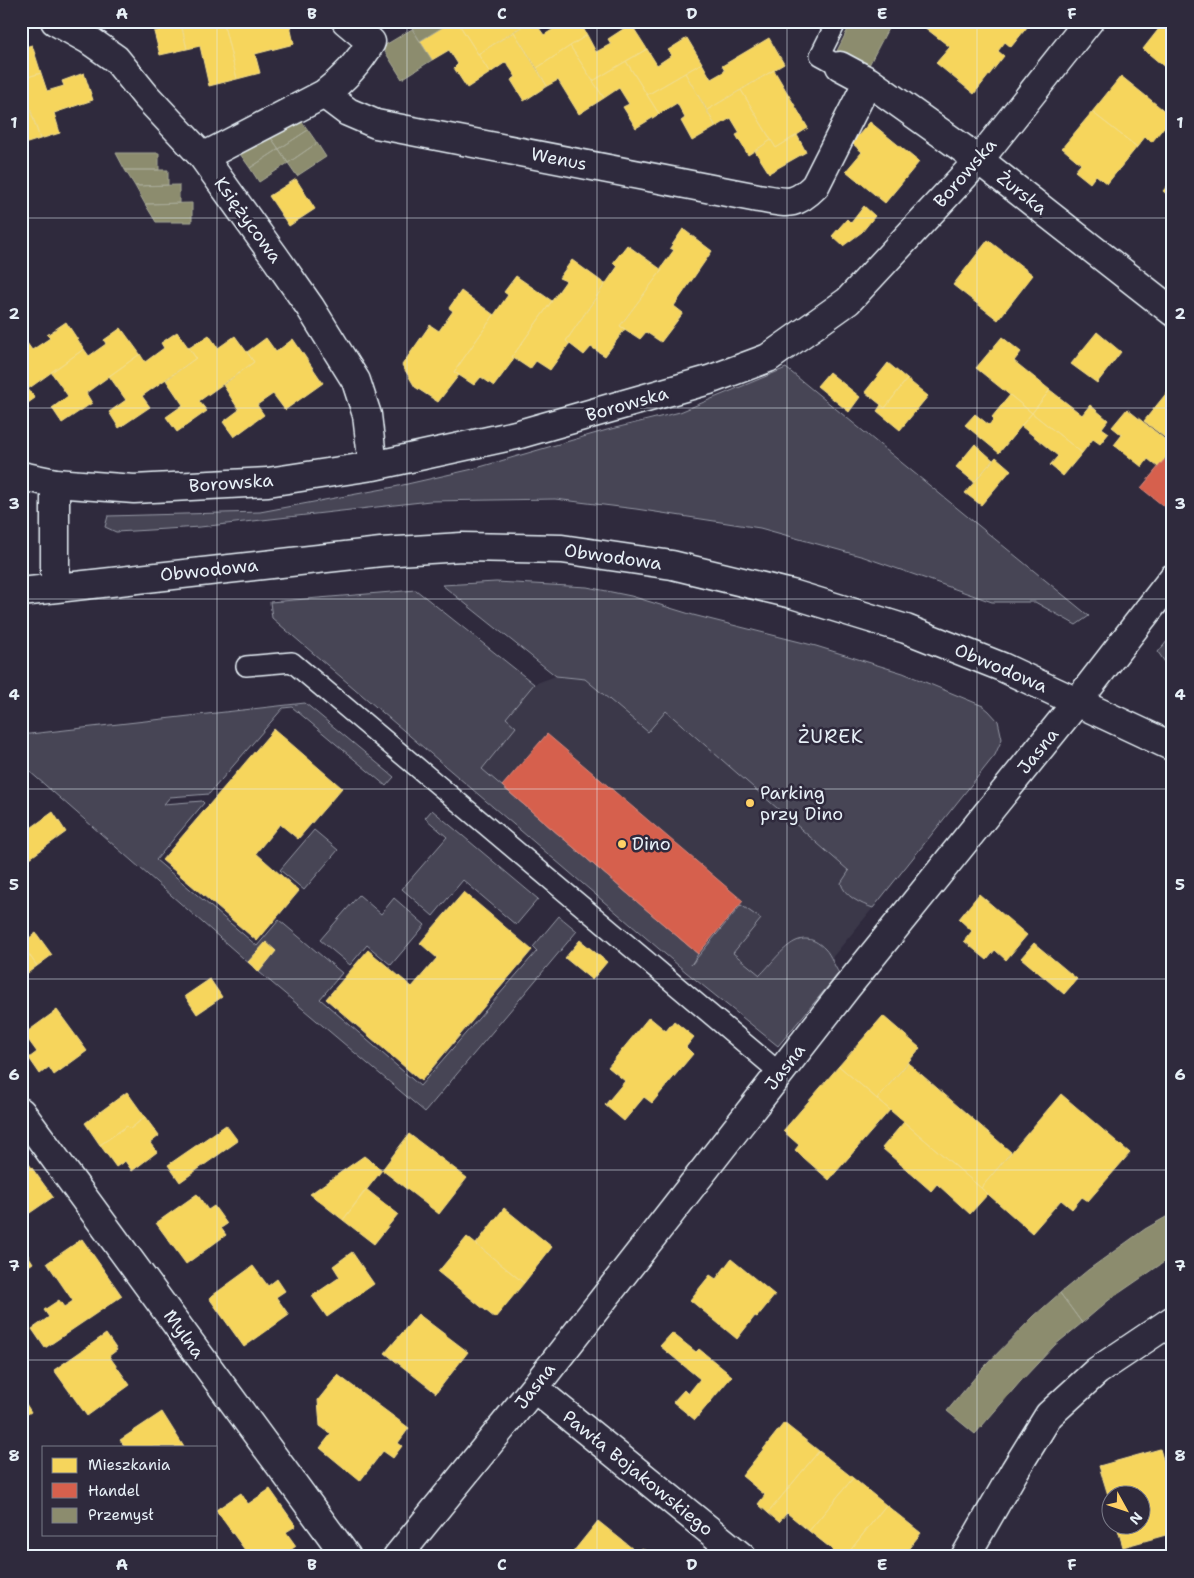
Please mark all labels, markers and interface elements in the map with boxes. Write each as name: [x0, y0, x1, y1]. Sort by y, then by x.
text: A: [116, 3, 128, 24]
text: B: [307, 3, 317, 24]
text: C: [497, 3, 507, 24]
text: D: [686, 3, 698, 24]
text: E: [877, 3, 887, 24]
text: F: [1067, 3, 1077, 24]
text: 1: [10, 112, 18, 133]
text: 1: [1176, 112, 1184, 133]
street label: Borowska: [928, 133, 1002, 213]
street label: Wenus: [529, 142, 589, 176]
street label: Żurska: [992, 166, 1052, 220]
street label: Księżycowa: [209, 172, 287, 268]
text: 2: [8, 303, 20, 324]
text: 2: [1174, 303, 1186, 324]
street label: Borowska: [583, 381, 671, 427]
street label: Borowska: [188, 468, 274, 498]
text: 3: [8, 493, 20, 514]
text: 3: [1174, 493, 1186, 514]
street label: Obwodowa: [563, 538, 663, 576]
street label: Obwodowa: [159, 553, 259, 587]
street label: Obwodowa: [951, 638, 1051, 698]
text: 4: [8, 684, 20, 705]
text: 4: [1174, 684, 1186, 705]
street label: Jasna: [1012, 723, 1064, 779]
district label: ŻUREK: [798, 724, 864, 749]
place label: Parking przy Dino: [760, 781, 843, 826]
marker: Parking przy Dino: [744, 797, 756, 809]
place label: Dino: [632, 832, 671, 856]
marker: Dino: [616, 838, 628, 850]
text: 5: [9, 874, 19, 895]
text: 5: [1175, 874, 1185, 895]
street label: Jasna: [759, 1039, 811, 1095]
text: 6: [8, 1064, 20, 1085]
text: 6: [1174, 1064, 1186, 1085]
text: 7: [8, 1255, 20, 1276]
text: 7: [1174, 1255, 1186, 1276]
street label: Mylna: [158, 1305, 210, 1363]
street label: Jasna: [509, 1358, 561, 1414]
street label: Pawła Bojakowskiego: [558, 1405, 718, 1541]
text: 8: [8, 1445, 20, 1466]
text: 8: [1174, 1445, 1186, 1466]
legend: [42, 1446, 218, 1536]
text: Mieszkania: [88, 1455, 171, 1475]
text: Handel: [88, 1481, 140, 1501]
north arrow: [1102, 1486, 1152, 1536]
text: Przemysł: [88, 1505, 154, 1525]
text: N: [1125, 1508, 1146, 1528]
text: A: [116, 1554, 128, 1575]
text: B: [307, 1554, 317, 1575]
text: C: [497, 1554, 507, 1575]
text: D: [686, 1554, 698, 1575]
text: E: [877, 1554, 887, 1575]
text: F: [1067, 1554, 1077, 1575]

